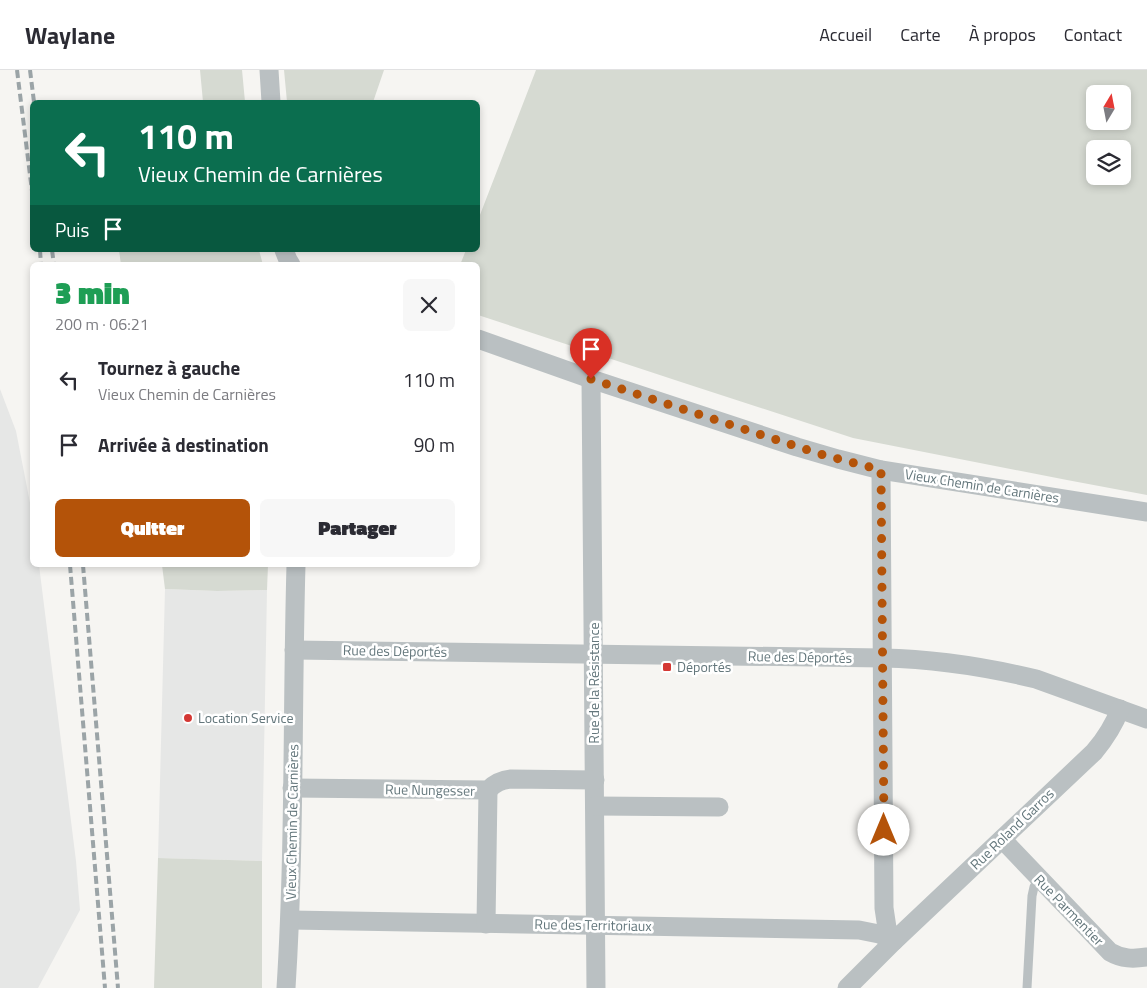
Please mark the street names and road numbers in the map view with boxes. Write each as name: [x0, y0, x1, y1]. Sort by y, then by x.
street label: Vieux Chemin de Carnières: [904, 463, 1061, 508]
street label: Rue de la Résistance: [583, 622, 604, 744]
street label: Rue des Déportés: [343, 639, 447, 662]
street label: Rue des Déportés: [748, 645, 852, 668]
street label: Vieux Chemin de Carnières: [280, 744, 303, 900]
street label: Rue Nungesser: [385, 778, 475, 801]
street label: Rue Roland Garros: [965, 783, 1058, 874]
street label: Rue Parmentier: [1030, 869, 1109, 950]
street label: Rue des Territoriaux: [534, 913, 652, 936]

